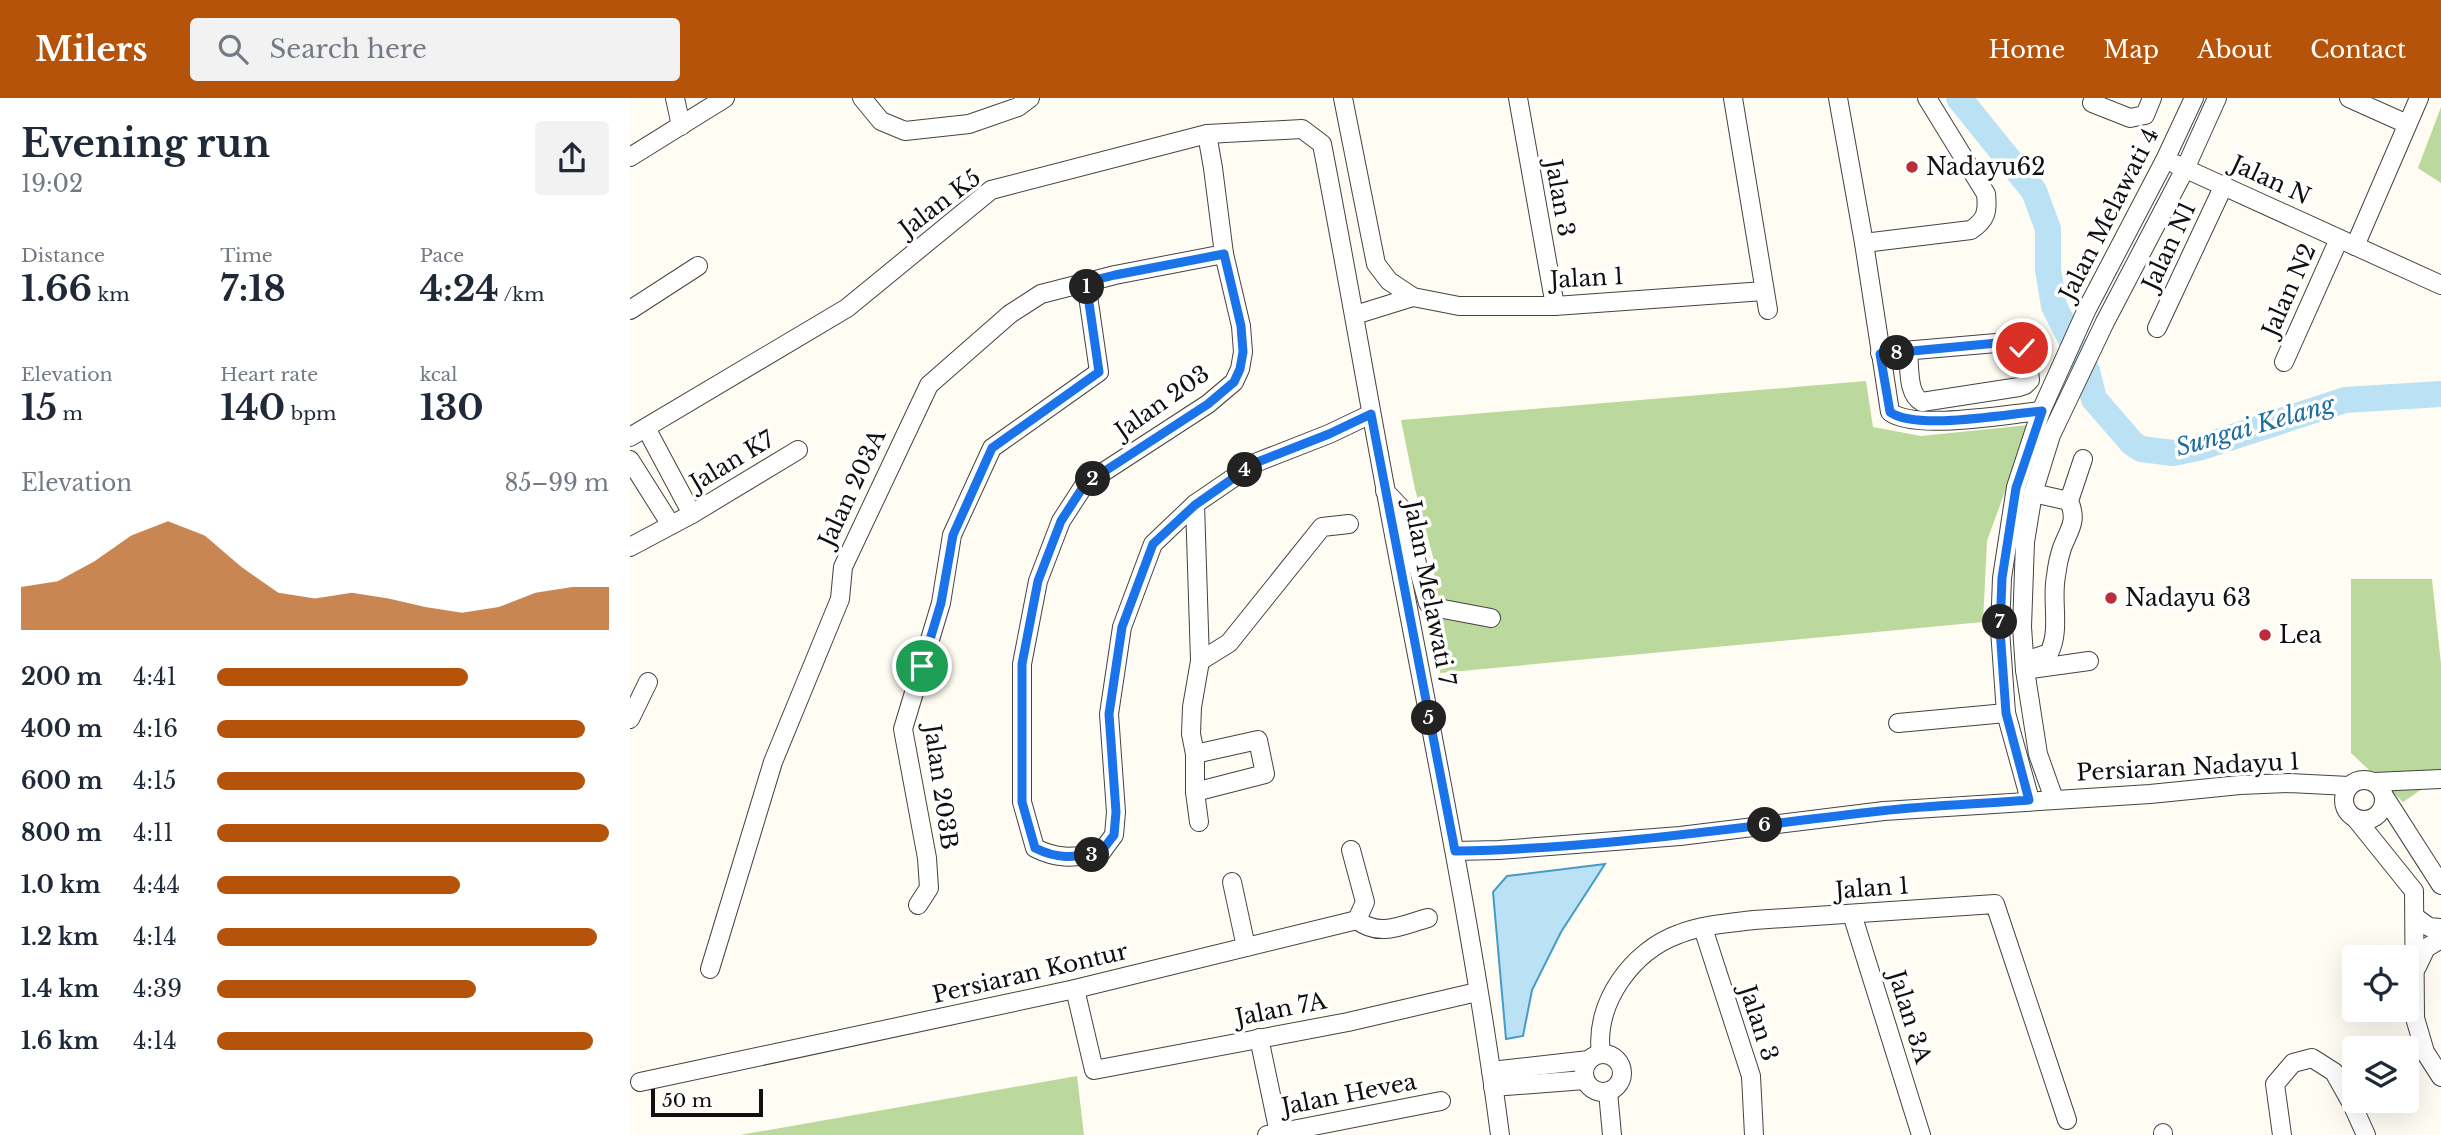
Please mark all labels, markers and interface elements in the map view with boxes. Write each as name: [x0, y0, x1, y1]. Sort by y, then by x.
search box: [190, 18, 680, 81]
text: Milers: [35, 29, 148, 70]
icon: search: [214, 30, 252, 68]
text: Search here: [270, 33, 427, 65]
text: Home: [1989, 35, 2065, 64]
text: Map: [2103, 35, 2159, 64]
text: About: [2197, 35, 2272, 64]
text: Contact: [2310, 35, 2406, 64]
text: Evening run: [21, 120, 270, 167]
button: share: [535, 121, 609, 195]
street label: Jalan Melawati 4: [2052, 123, 2165, 308]
street label: Jalan N: [2224, 148, 2315, 211]
place label: Nadayu62: [1926, 153, 2046, 181]
street label: Jalan 3: [1539, 154, 1581, 239]
marker: Nadayu62: [1904, 159, 1920, 175]
street label: Jalan K5: [891, 163, 986, 244]
text: 19:02: [21, 170, 83, 198]
street label: Jalan N1: [2135, 197, 2202, 298]
street label: Jalan N2: [2255, 239, 2322, 343]
text: Distance: [21, 244, 105, 267]
text: Time: [220, 244, 273, 267]
text: Pace: [420, 244, 464, 267]
street label: Jalan 1: [1546, 262, 1625, 294]
text: 1.66: [21, 267, 92, 310]
text: 7:18: [220, 267, 286, 310]
text: 4:24: [420, 267, 499, 310]
pin: 1: [1070, 270, 1105, 304]
text: 1: [1082, 275, 1091, 298]
text: km: [92, 283, 130, 306]
text: /km: [499, 283, 544, 306]
pin: [1992, 318, 2052, 378]
icon: check: [2003, 329, 2041, 367]
pin: 8: [1880, 336, 1914, 370]
text: 8: [1890, 341, 1903, 364]
street label: Jalan 203: [1107, 359, 1214, 446]
text: Elevation: [21, 363, 113, 386]
text: Heart rate: [220, 363, 318, 386]
text: kcal: [420, 363, 458, 386]
text: 15: [21, 386, 57, 429]
text: 140: [220, 386, 285, 429]
text: 130: [420, 386, 484, 429]
water label: Sungai Kelang: [2172, 389, 2339, 462]
text: m: [57, 402, 83, 425]
text: bpm: [285, 402, 336, 425]
street label: Jalan 203A: [811, 424, 892, 554]
street label: Jalan K7: [682, 425, 780, 499]
pin: 4: [1228, 452, 1262, 488]
text: 4: [1238, 458, 1251, 481]
pin: 2: [1076, 462, 1110, 496]
text: 2: [1086, 467, 1099, 490]
text: Elevation: [21, 469, 132, 497]
text: 85–99 m: [504, 469, 609, 497]
street label: Jalan Melawati 7: [1398, 495, 1462, 688]
place label: Nadayu 63: [2125, 584, 2251, 612]
marker: Nadayu 63: [2103, 590, 2119, 606]
pin: 7: [1982, 604, 2018, 640]
text: 7: [1995, 610, 2004, 633]
place label: Lea: [2279, 621, 2322, 649]
marker: Lea: [2257, 627, 2273, 643]
pin: [892, 636, 952, 696]
icon: arrive: [903, 647, 941, 685]
text: 200 m: [21, 663, 102, 691]
text: 4:41: [133, 663, 177, 691]
pin: 5: [1412, 700, 1446, 736]
text: 5: [1423, 706, 1434, 729]
text: 400 m: [21, 715, 103, 743]
text: 4:16: [133, 715, 178, 743]
street label: Jalan 203B: [918, 720, 964, 851]
street label: Persiaran Nadayu 1: [2075, 747, 2301, 787]
text: 600 m: [21, 767, 103, 795]
text: 4:15: [133, 767, 176, 795]
pin: 6: [1748, 808, 1782, 842]
text: 6: [1758, 813, 1771, 836]
text: 800 m: [21, 819, 102, 847]
text: 4:11: [133, 819, 174, 847]
pin: 3: [1074, 838, 1110, 872]
text: 3: [1085, 843, 1098, 866]
text: 1.0 km: [21, 871, 101, 899]
text: 4:44: [133, 871, 180, 899]
street label: Jalan 1: [1831, 871, 1910, 905]
text: 1.2 km: [21, 923, 99, 951]
text: 4:14: [133, 923, 177, 951]
street label: Persiaran Kontur: [930, 937, 1130, 1009]
map controls: [2342, 945, 2419, 1113]
button: locate: [2342, 945, 2419, 1022]
street label: Jalan 3A: [1882, 964, 1938, 1068]
text: 1.4 km: [21, 975, 99, 1003]
text: 4:39: [133, 975, 182, 1003]
street label: Jalan 3: [1733, 979, 1784, 1064]
street label: Jalan 7A: [1230, 986, 1330, 1032]
text: 1.6 km: [21, 1027, 99, 1055]
text: 4:14: [133, 1027, 177, 1055]
button: layers: [2342, 1036, 2419, 1113]
street label: Jalan Hevea: [1276, 1067, 1419, 1121]
scale bar: [651, 1086, 763, 1118]
text: 50 m: [662, 1089, 712, 1112]

